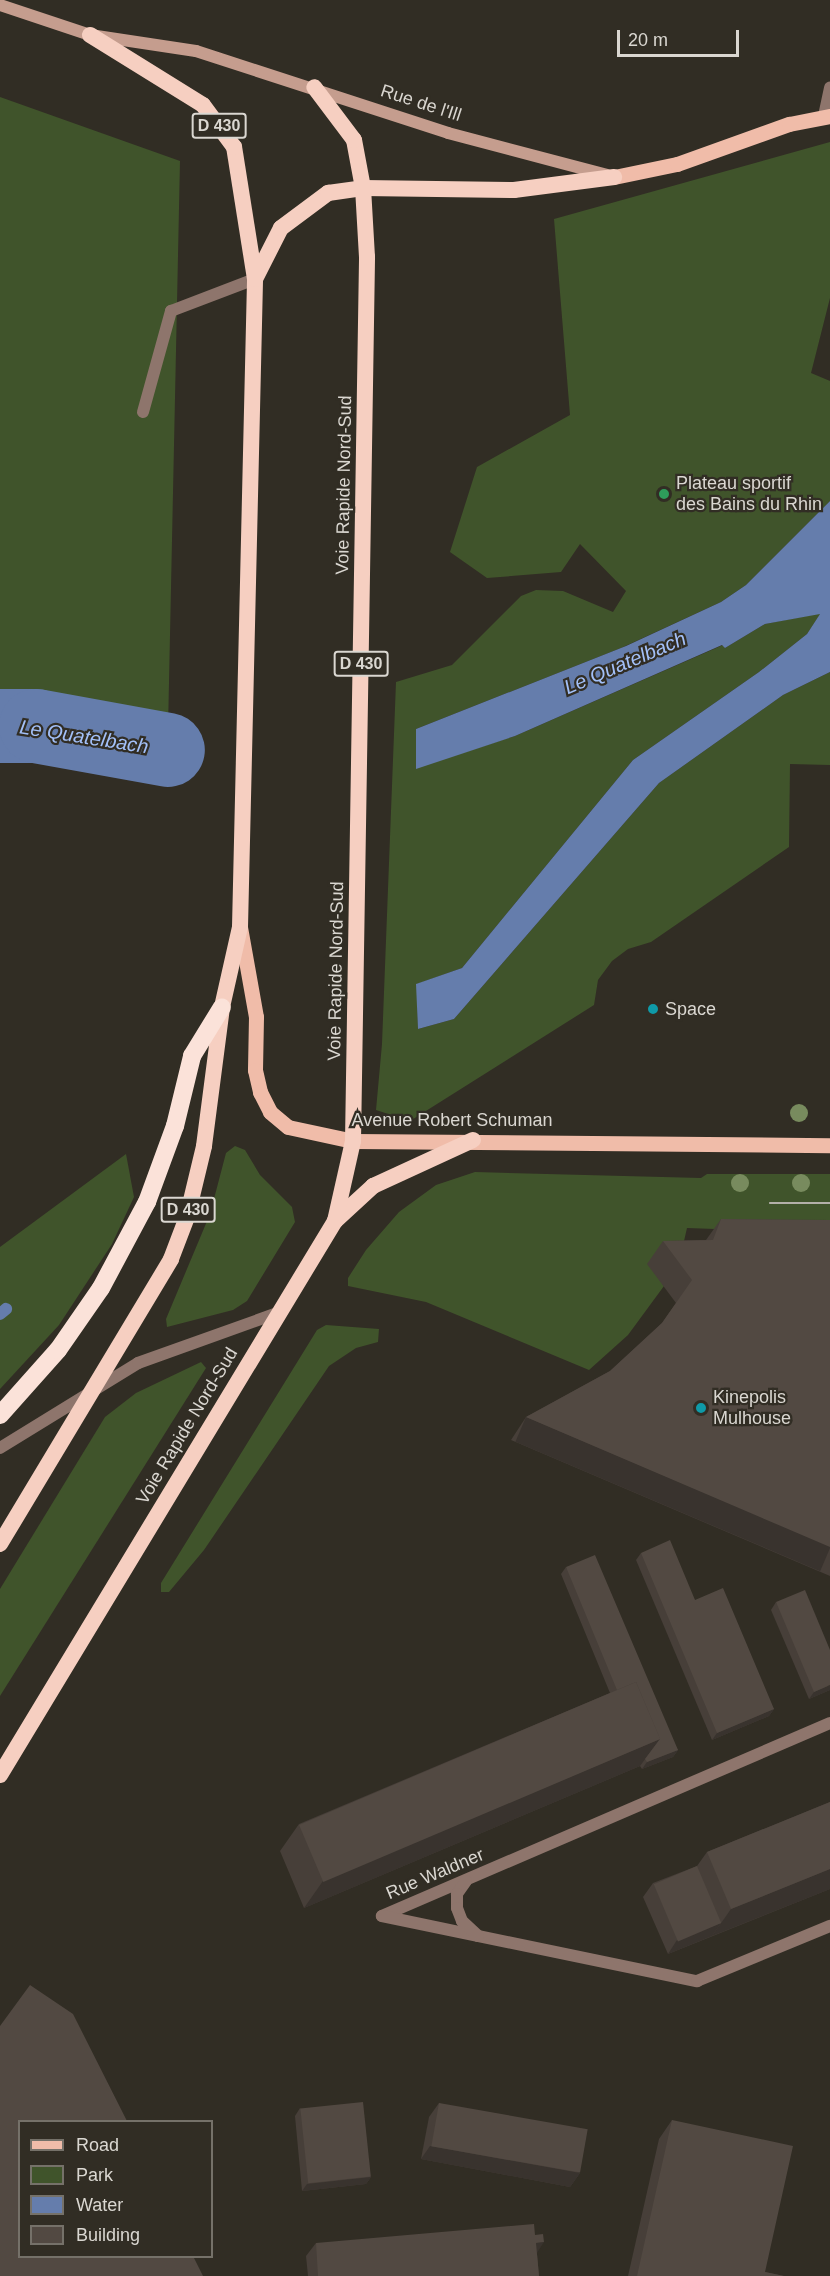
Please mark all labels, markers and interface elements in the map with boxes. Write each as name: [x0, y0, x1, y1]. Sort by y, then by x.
scale bar: [620, 18, 742, 56]
text: 20 m: [628, 30, 668, 50]
street label: Rue de l'Ill: [378, 80, 464, 126]
road number: D 430: [190, 113, 248, 139]
street label: Voie Rapide Nord-Sud: [332, 395, 356, 575]
place label: Plateau sportif des Bains du Rhin: [676, 473, 822, 516]
marker: Plateau sportif des Bains du Rhin: [657, 487, 671, 501]
water label: Le Quatelbach: [560, 627, 690, 699]
road number: D 430: [332, 651, 389, 677]
water label: Le Quatelbach: [18, 715, 150, 759]
street label: Voie Rapide Nord-Sud: [324, 881, 348, 1061]
place label: Space: [665, 998, 716, 1020]
marker: Space: [646, 1002, 660, 1016]
street label: Avenue Robert Schuman: [352, 1109, 552, 1131]
road number: D 430: [160, 1197, 216, 1223]
street label: Voie Rapide Nord-Sud: [132, 1344, 242, 1508]
place label: Kinepolis Mulhouse: [713, 1387, 791, 1430]
marker: Kinepolis Mulhouse: [694, 1401, 708, 1415]
street label: Rue Waldner: [383, 1844, 487, 1904]
legend: [18, 2120, 213, 2258]
text: Road: [76, 2135, 119, 2155]
text: Park: [76, 2165, 113, 2185]
text: Water: [76, 2195, 123, 2215]
text: Building: [76, 2225, 140, 2245]

